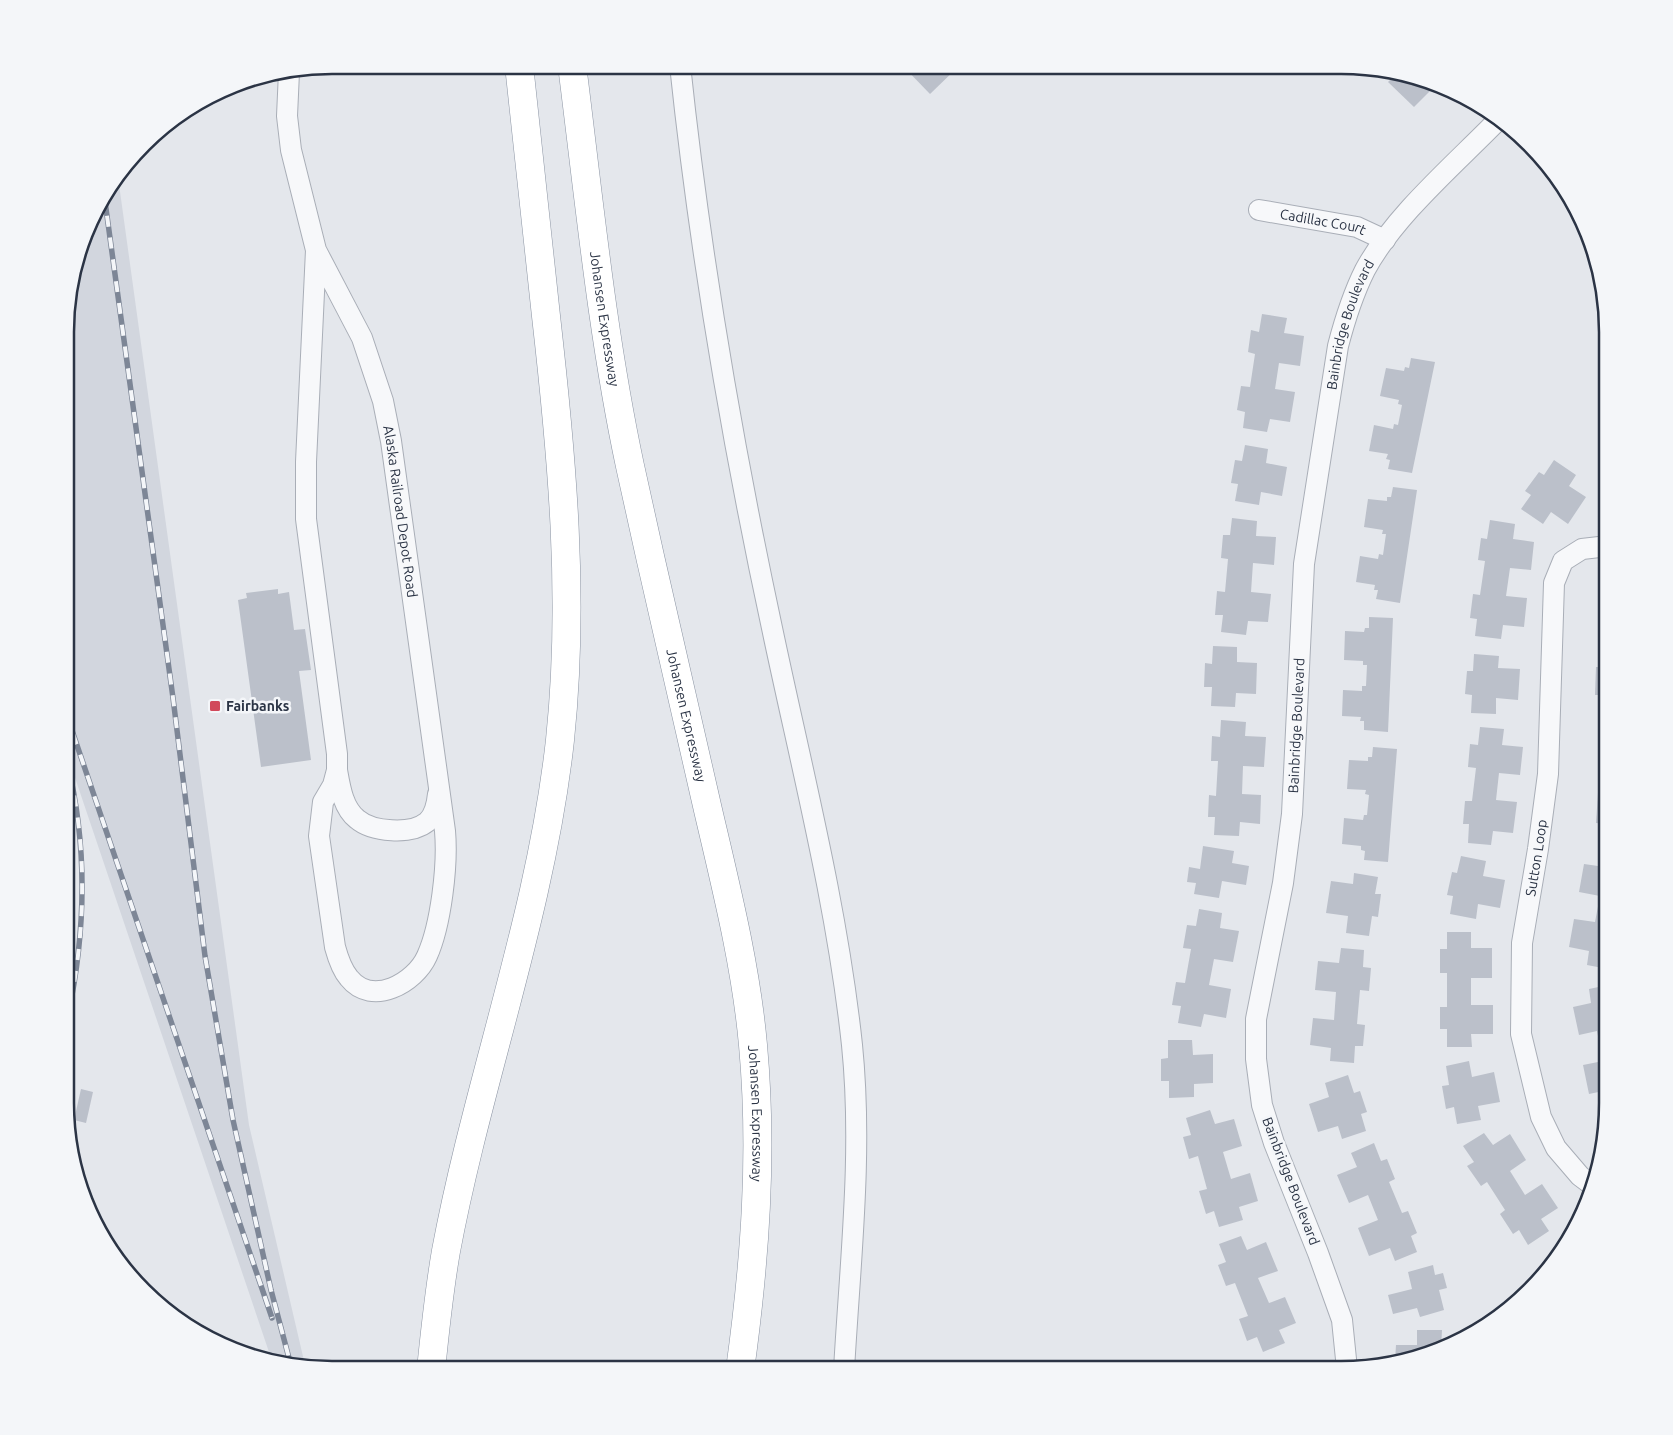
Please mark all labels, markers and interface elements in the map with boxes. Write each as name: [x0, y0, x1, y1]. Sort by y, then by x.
street label: Cadillac Court: [1279, 206, 1369, 238]
street label: Johansen Expressway: [587, 250, 623, 388]
street label: Bainbridge Boulevard: [1323, 257, 1377, 391]
street label: Alaska Railroad Depot Road: [380, 424, 421, 599]
street label: Johansen Expressway: [663, 647, 709, 784]
street label: Bainbridge Boulevard: [1285, 657, 1307, 794]
place label: Fairbanks: [226, 698, 290, 714]
marker: Fairbanks: [208, 699, 222, 713]
street label: Sutton Loop: [1522, 818, 1550, 897]
street label: Johansen Expressway: [745, 1044, 765, 1182]
street label: Bainbridge Boulevard: [1259, 1115, 1323, 1247]

